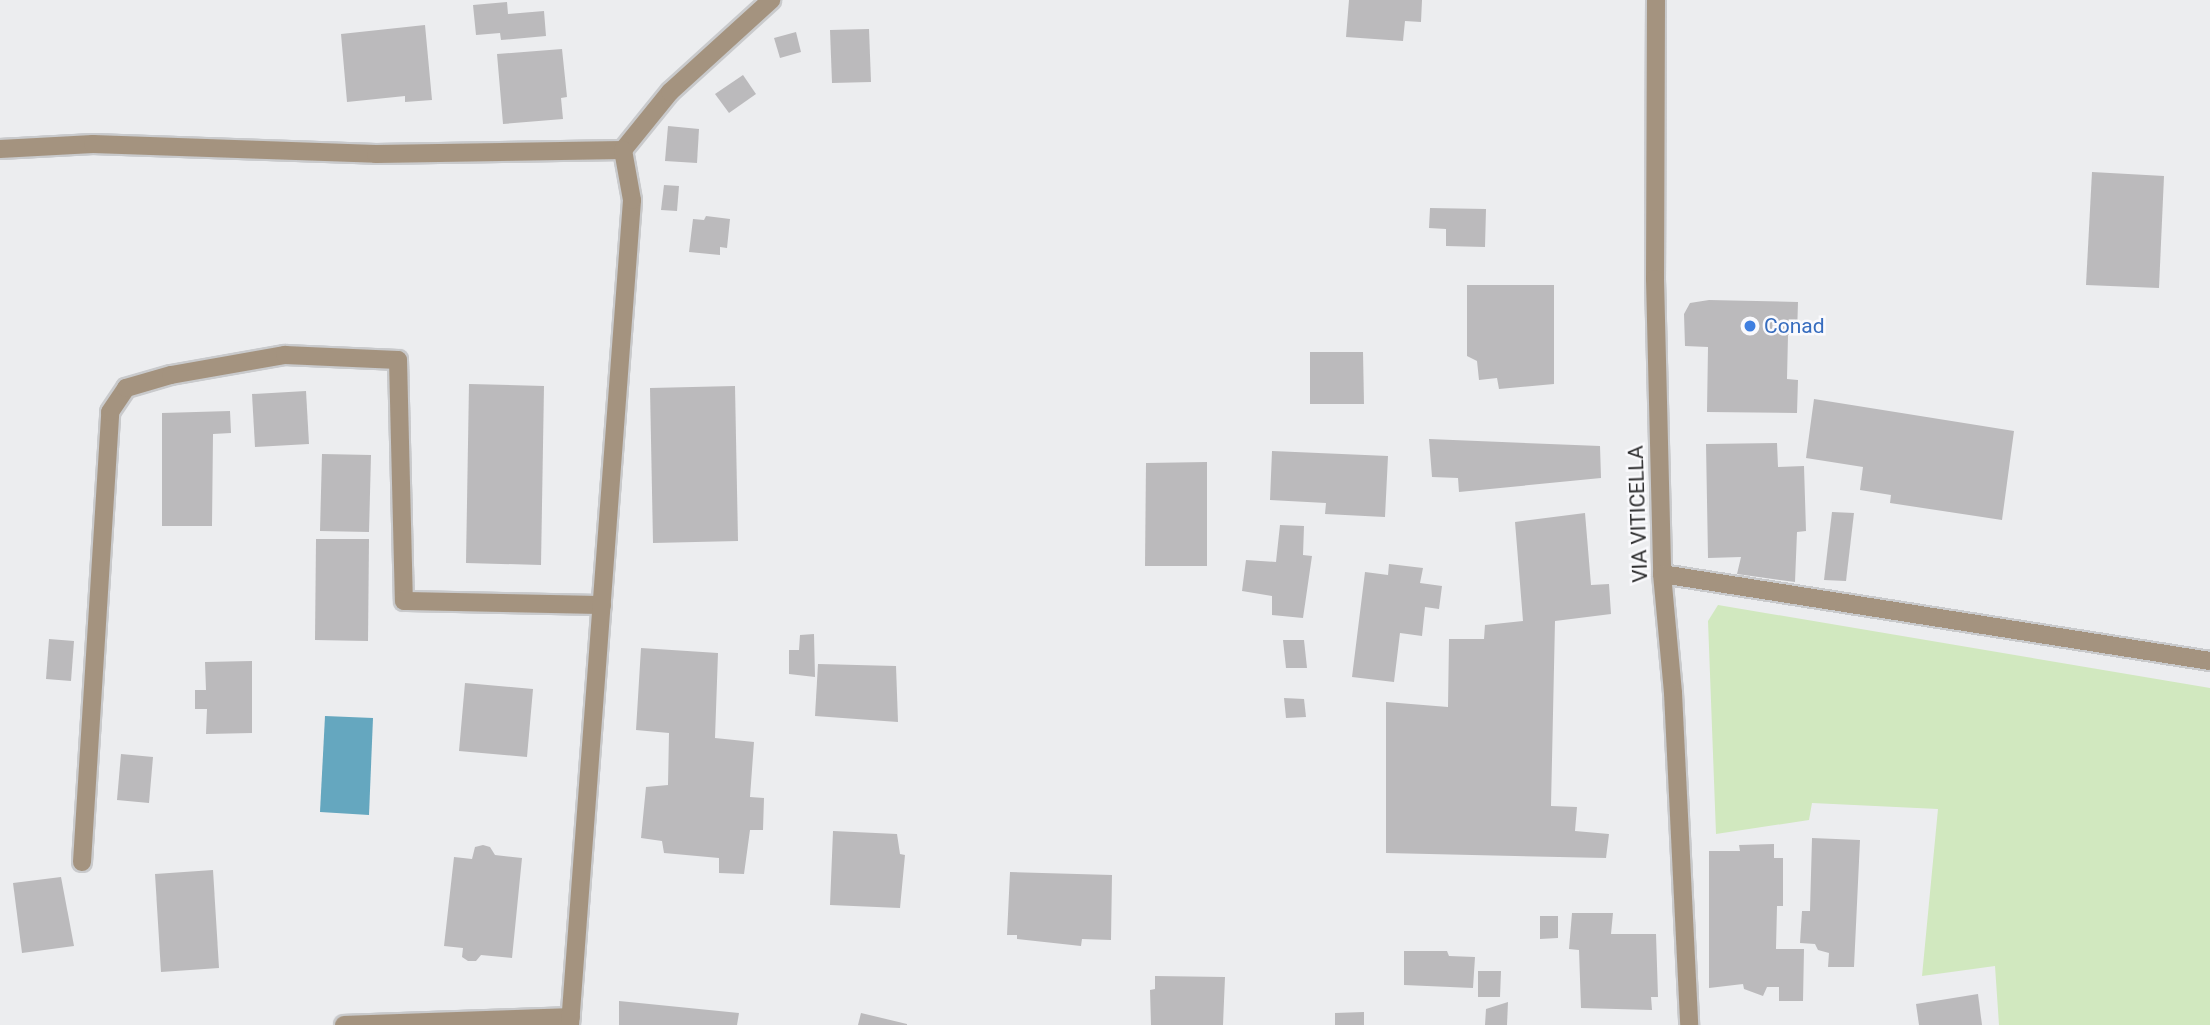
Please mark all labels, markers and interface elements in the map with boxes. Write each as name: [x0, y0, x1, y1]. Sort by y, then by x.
place label: Conad: [1764, 313, 1825, 339]
marker: Conad: [1742, 318, 1758, 334]
street label: VIA VITICELLA: [1623, 445, 1653, 583]

